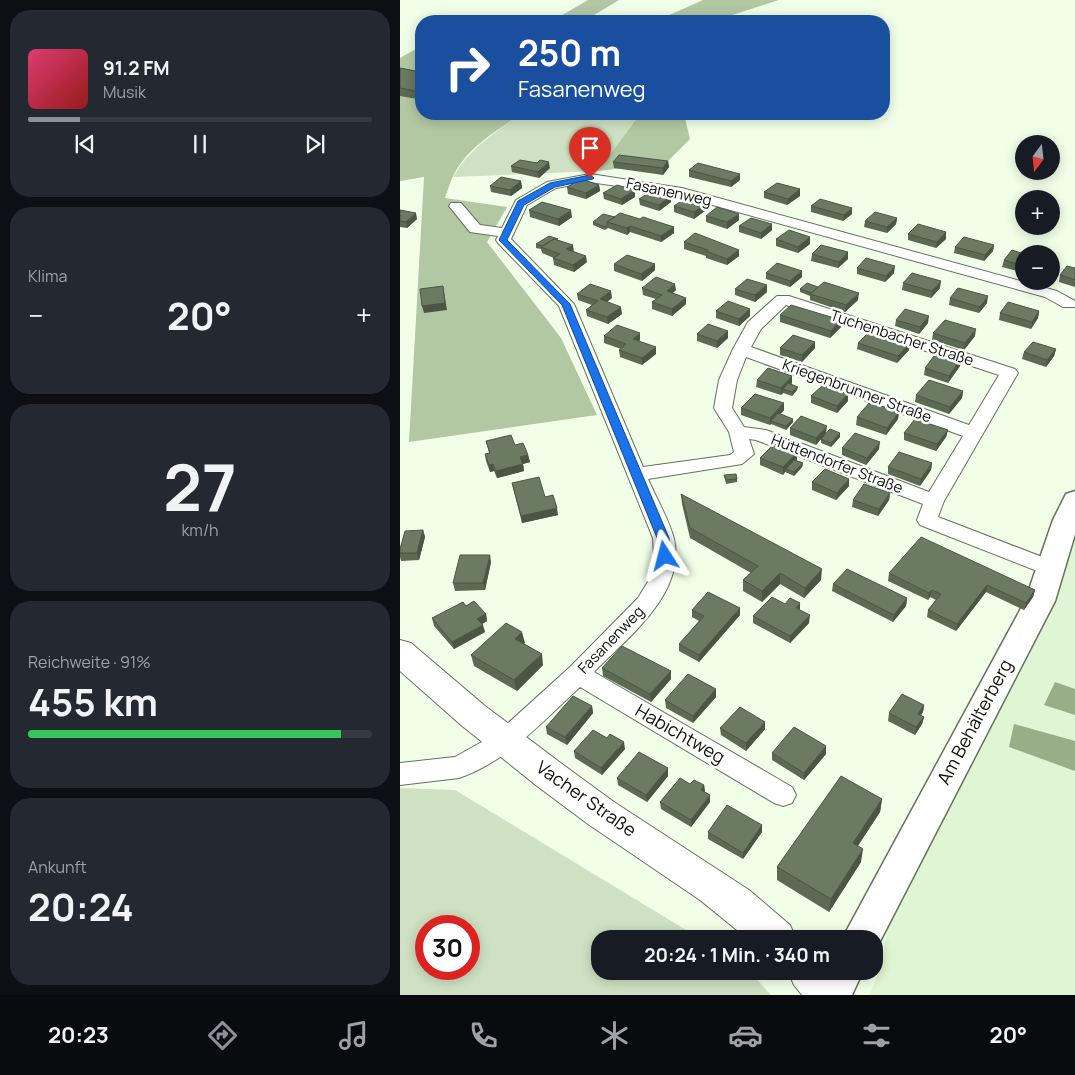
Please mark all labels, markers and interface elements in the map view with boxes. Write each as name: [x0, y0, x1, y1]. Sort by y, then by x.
text: 250 m: [518, 29, 621, 77]
icon: right: [435, 35, 500, 100]
text: 91.2 FM: [103, 55, 169, 81]
text: Fasanenweg: [518, 74, 646, 104]
text: Musik: [103, 81, 146, 103]
pin: [569, 127, 611, 178]
icon: previous: [71, 130, 99, 158]
icon: pause: [186, 130, 214, 158]
icon: next: [301, 130, 329, 158]
icon: arrive: [576, 134, 604, 162]
north arrow: [1015, 135, 1060, 180]
map controls: [1015, 135, 1060, 290]
street label: Fasanenweg: [624, 172, 714, 211]
button: +: [1015, 190, 1060, 235]
button: −: [1015, 245, 1060, 290]
text: Klima: [28, 265, 67, 287]
text: 20°: [167, 289, 232, 341]
text: −: [28, 296, 43, 334]
text: +: [356, 296, 372, 334]
street label: Tuchenbacher Straße: [828, 304, 977, 371]
street label: Kriegenbrunner Straße: [780, 354, 935, 427]
street label: Hüttendorfer Straße: [768, 429, 906, 498]
text: 27: [163, 442, 237, 531]
text: km/h: [181, 519, 219, 541]
position arrow: [638, 529, 690, 581]
street label: Fasanenweg: [573, 601, 648, 678]
text: Reichweite · 91%: [28, 651, 151, 673]
street label: Am Behälterberg: [931, 655, 1017, 788]
text: 455 km: [28, 675, 158, 727]
street label: Habichtweg: [631, 698, 730, 768]
street label: Vacher Straße: [532, 755, 641, 842]
text: Ankunft: [28, 856, 87, 878]
text: 20:24: [28, 880, 134, 932]
speed limit sign: 30: [415, 915, 480, 980]
text: 20:24 · 1 Min. · 340 m: [644, 942, 830, 968]
icon: directions: [205, 1018, 240, 1053]
icon: music: [336, 1018, 371, 1053]
icon: phone: [466, 1018, 501, 1053]
icon: climate: [597, 1018, 632, 1053]
icon: car: [728, 1018, 763, 1053]
icon: filters: [859, 1018, 894, 1053]
text: 20:23: [48, 1020, 109, 1050]
text: 20°: [990, 1020, 1027, 1050]

